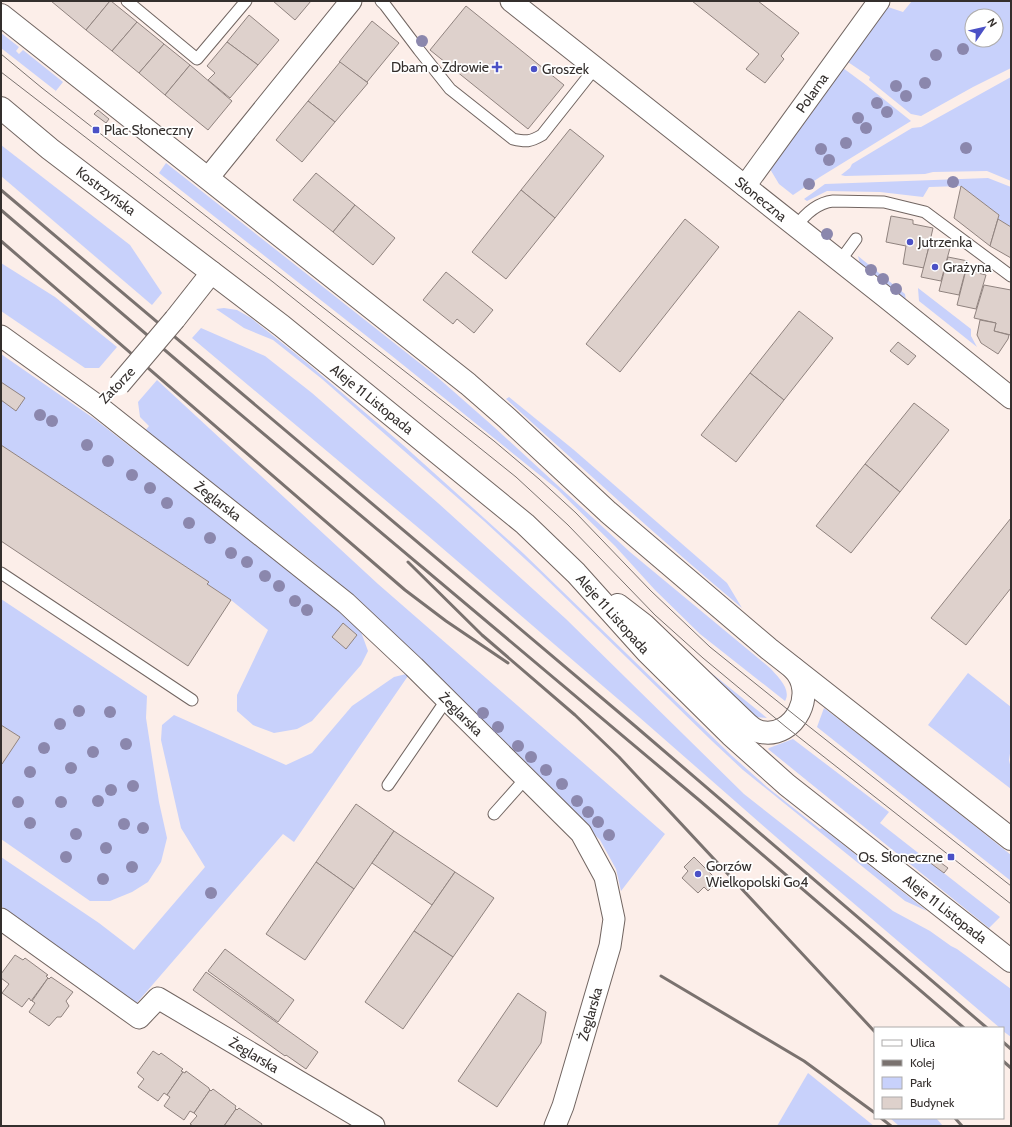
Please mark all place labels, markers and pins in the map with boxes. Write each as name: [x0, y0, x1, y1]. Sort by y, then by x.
place label: Dbam o Zdrowie: [391, 58, 489, 76]
place label: Groszek: [542, 60, 590, 78]
marker: Dbam o Zdrowie: [492, 62, 502, 72]
marker: Groszek: [529, 64, 539, 74]
place label: Plac Słoneczny: [104, 121, 193, 139]
marker: Plac Słoneczny: [91, 125, 101, 135]
place label: Jutrzenka: [917, 233, 973, 251]
marker: Jutrzenka: [905, 237, 915, 247]
place label: Grażyna: [943, 258, 992, 276]
marker: Grażyna: [930, 262, 940, 272]
place label: Os. Słoneczne: [858, 848, 943, 866]
marker: Os. Słoneczne: [946, 852, 956, 862]
place label: Gorzów Wielkopolski Go4: [706, 857, 808, 891]
marker: Gorzów Wielkopolski Go4: [693, 869, 703, 879]

